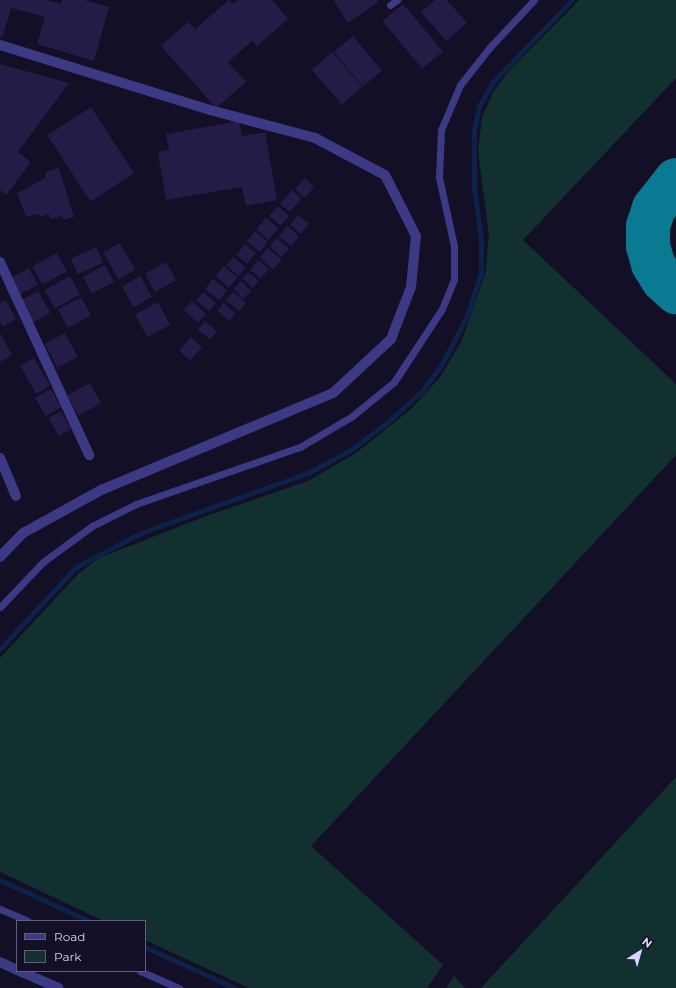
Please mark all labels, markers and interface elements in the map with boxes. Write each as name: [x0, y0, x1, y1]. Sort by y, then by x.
legend: [16, 920, 146, 972]
text: Road: [54, 929, 85, 944]
north arrow: [620, 932, 660, 972]
text: N: [639, 934, 655, 951]
text: Park: [54, 949, 81, 964]

